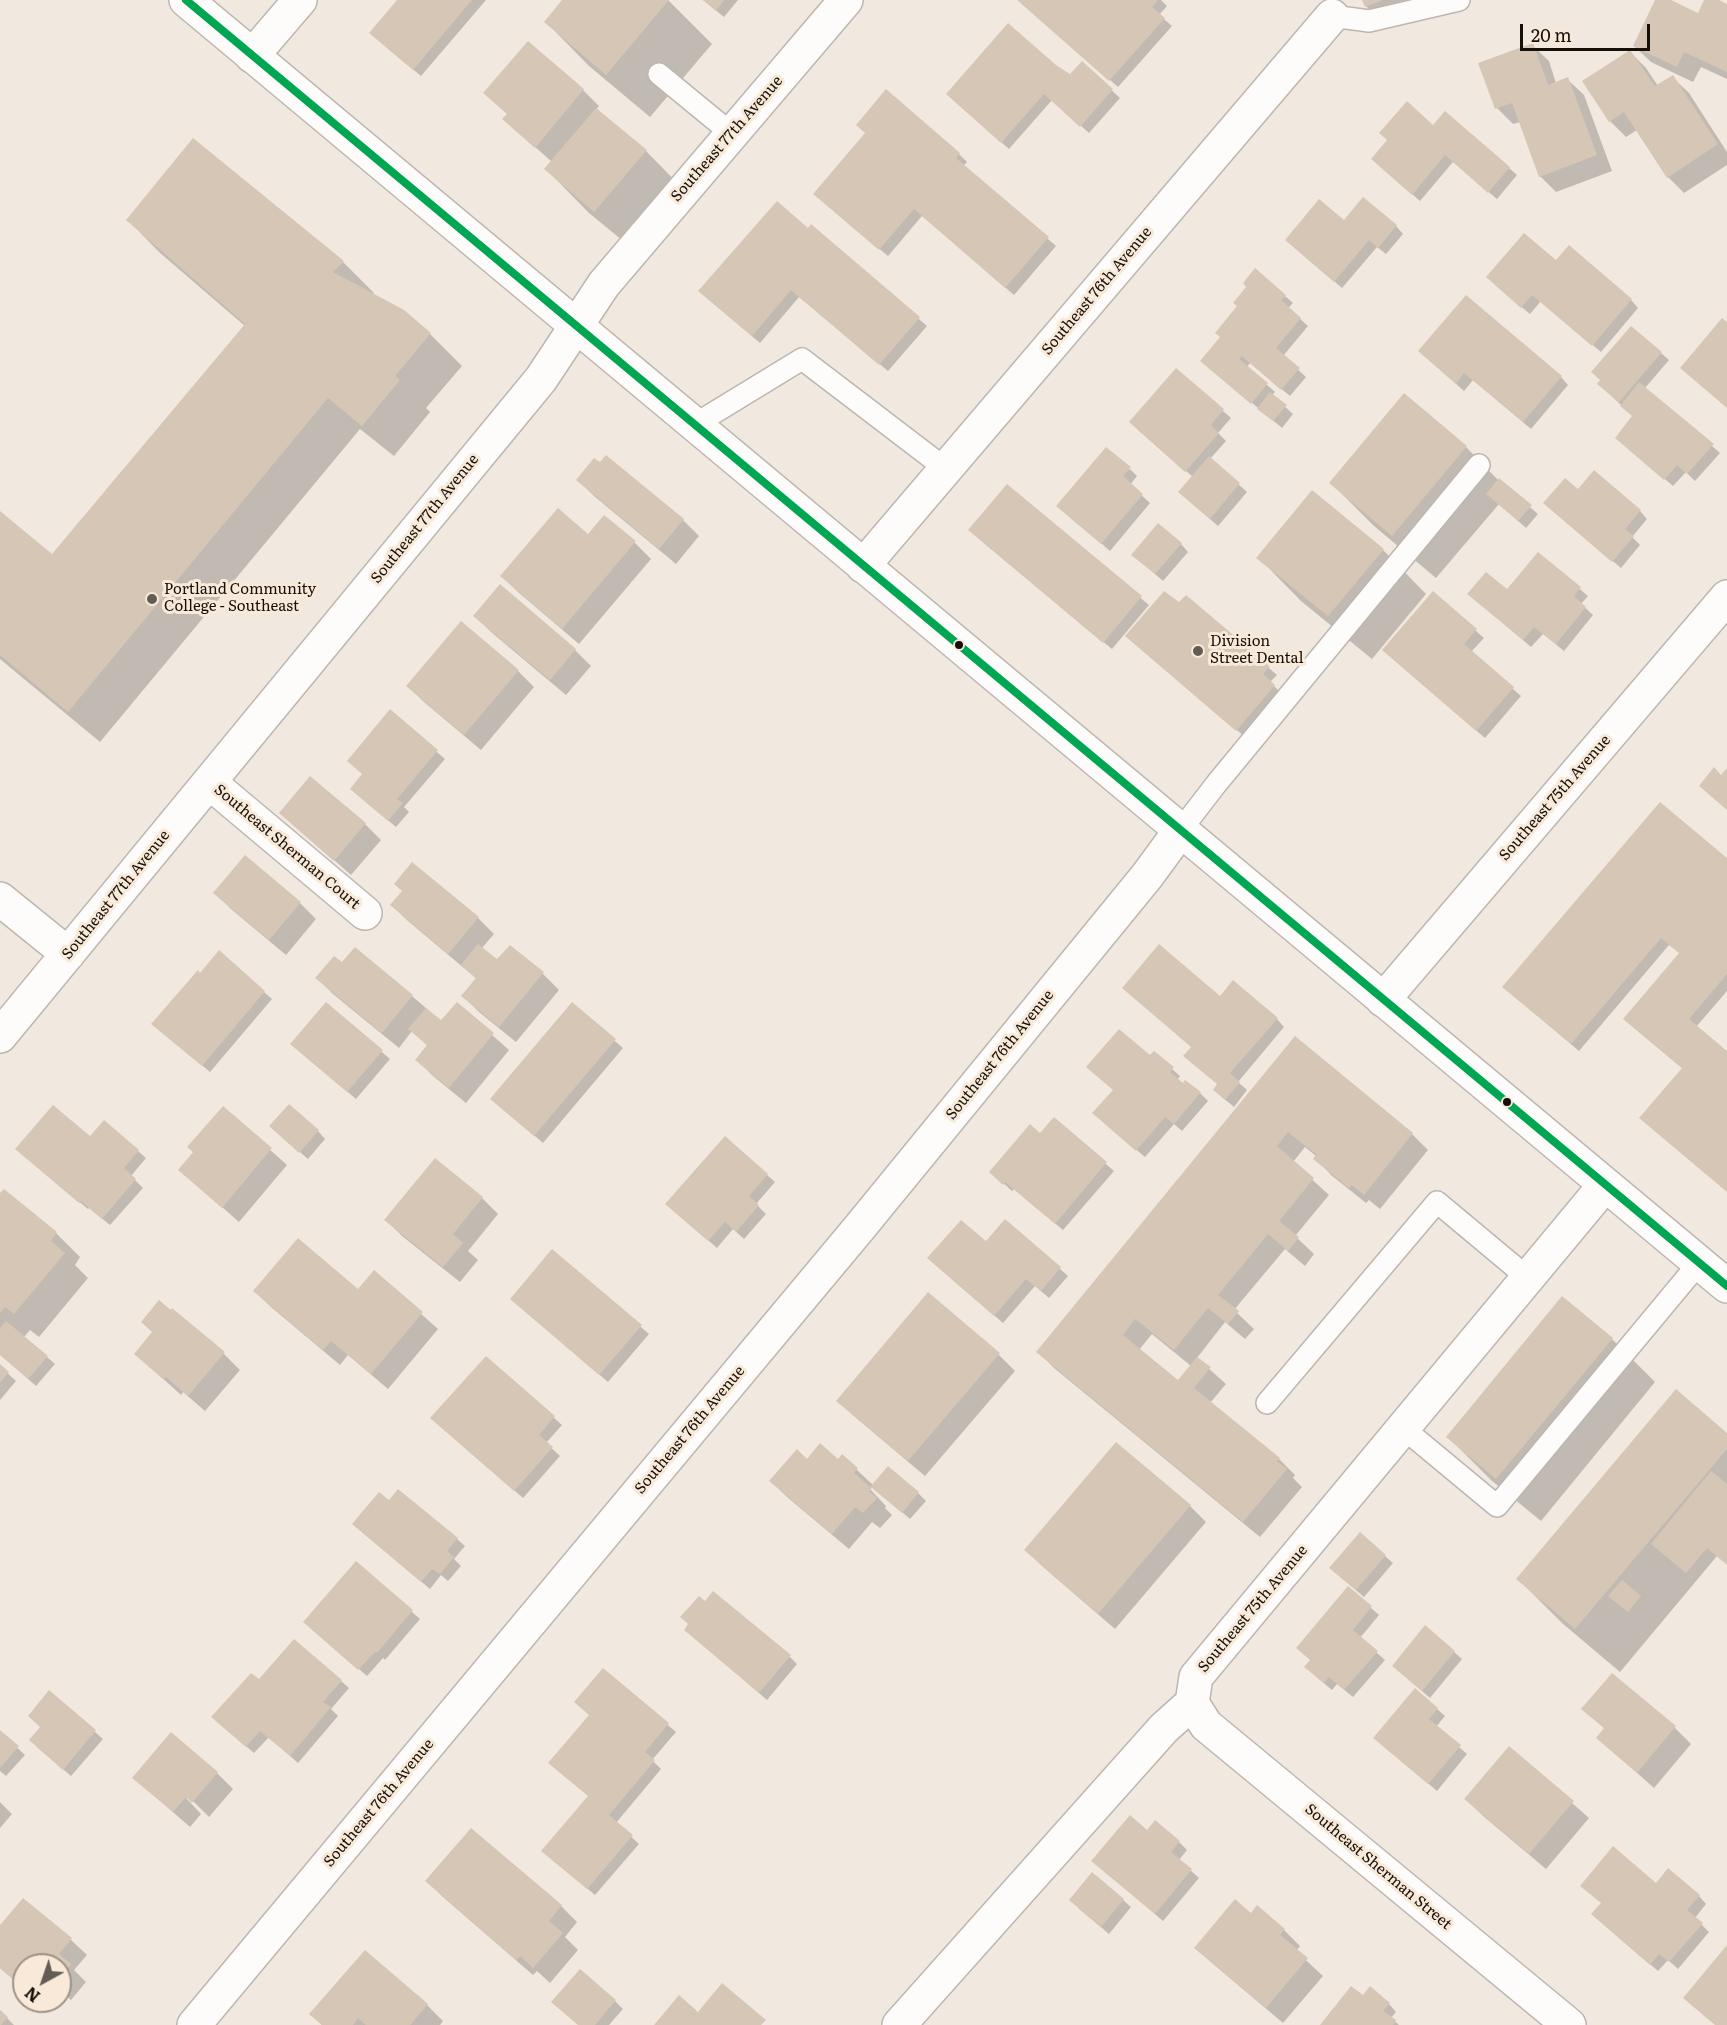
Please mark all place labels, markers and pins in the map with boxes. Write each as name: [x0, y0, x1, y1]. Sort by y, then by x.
place label: Portland Community College - Southeast: [164, 581, 316, 616]
marker: Portland Community College - Southeast: [145, 592, 159, 606]
place label: Division Street Dental: [1210, 633, 1304, 668]
unlabelled marker: [953, 639, 965, 651]
marker: Division Street Dental: [1191, 644, 1205, 658]
unlabelled marker: [1501, 1096, 1513, 1108]

